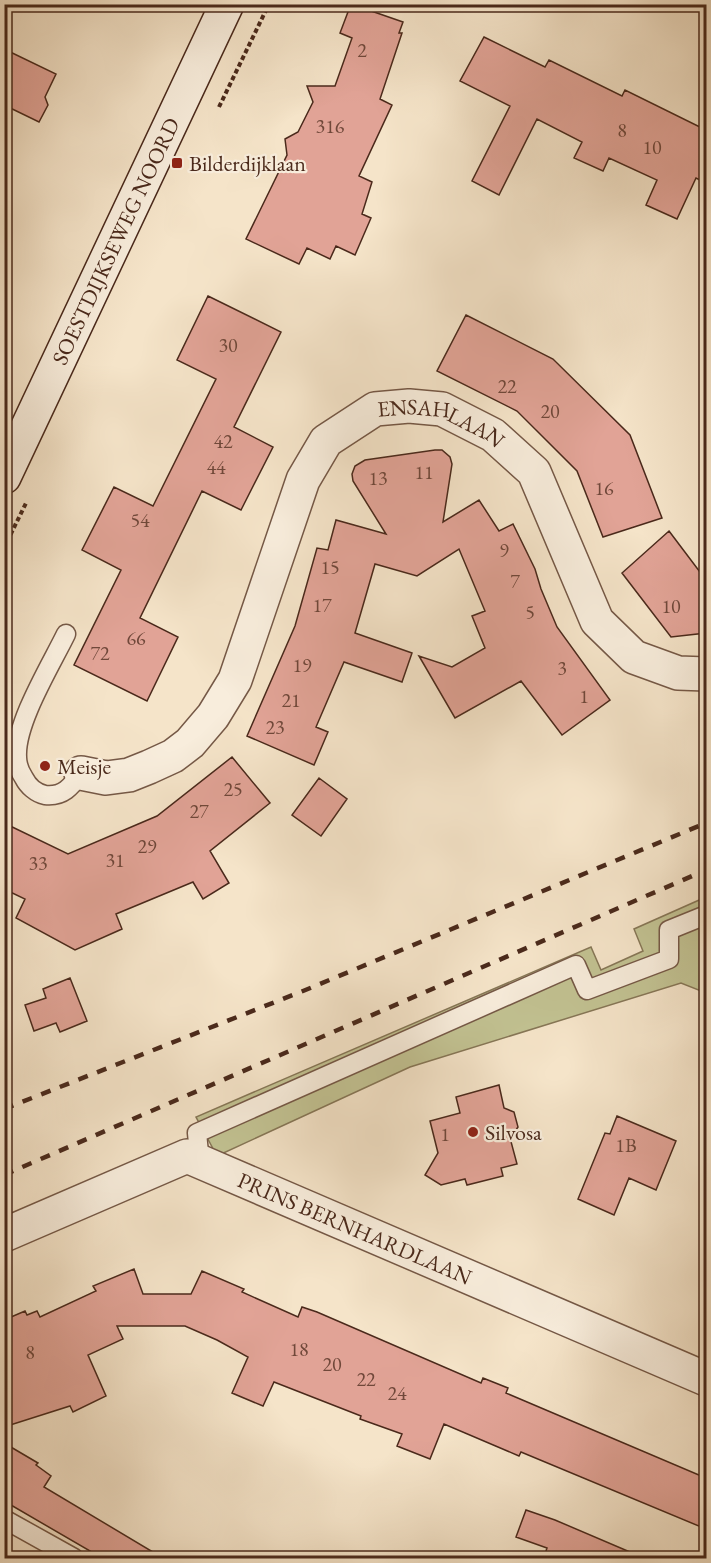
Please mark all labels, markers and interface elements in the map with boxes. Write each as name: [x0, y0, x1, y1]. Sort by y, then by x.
house number: 2: [357, 37, 367, 63]
street label: SOESTDIJKSEWEG NOORD: [45, 113, 186, 369]
house number: 316: [316, 113, 345, 139]
house number: 8: [617, 117, 627, 143]
house number: 10: [642, 134, 662, 160]
place label: Bilderdijklaan: [189, 149, 306, 178]
marker: Bilderdijklaan: [170, 156, 184, 170]
house number: 30: [218, 332, 238, 358]
house number: 22: [497, 373, 517, 399]
street label: ENSAHLAAN: [376, 392, 511, 454]
house number: 20: [540, 398, 560, 424]
house number: 42: [213, 428, 233, 454]
house number: 44: [206, 454, 226, 480]
house number: 11: [414, 459, 434, 485]
house number: 13: [368, 465, 388, 491]
house number: 16: [594, 475, 614, 501]
house number: 54: [130, 507, 150, 533]
house number: 9: [499, 537, 509, 563]
house number: 15: [320, 554, 340, 580]
house number: 7: [510, 568, 520, 594]
house number: 17: [312, 592, 332, 618]
house number: 10: [661, 593, 681, 619]
house number: 5: [525, 599, 535, 625]
house number: 66: [126, 625, 146, 651]
house number: 72: [90, 640, 110, 666]
house number: 19: [292, 652, 312, 678]
house number: 3: [557, 655, 567, 681]
house number: 1: [579, 683, 589, 709]
house number: 21: [281, 687, 301, 713]
house number: 23: [265, 714, 285, 740]
place label: Meisje: [57, 752, 111, 781]
marker: Meisje: [38, 759, 52, 773]
house number: 25: [223, 776, 243, 802]
house number: 27: [189, 798, 209, 824]
house number: 29: [137, 833, 157, 859]
house number: 31: [105, 847, 125, 873]
house number: 33: [28, 850, 48, 876]
place label: Silvosa: [485, 1118, 542, 1147]
house number: 1: [440, 1121, 450, 1147]
marker: Silvosa: [466, 1125, 480, 1139]
house number: 1B: [615, 1132, 637, 1158]
street label: PRINS BERNHARDLAAN: [233, 1166, 477, 1292]
house number: 18: [289, 1336, 309, 1362]
house number: 8: [25, 1339, 35, 1365]
house number: 20: [322, 1351, 342, 1377]
house number: 22: [356, 1366, 376, 1392]
house number: 24: [387, 1380, 407, 1406]

